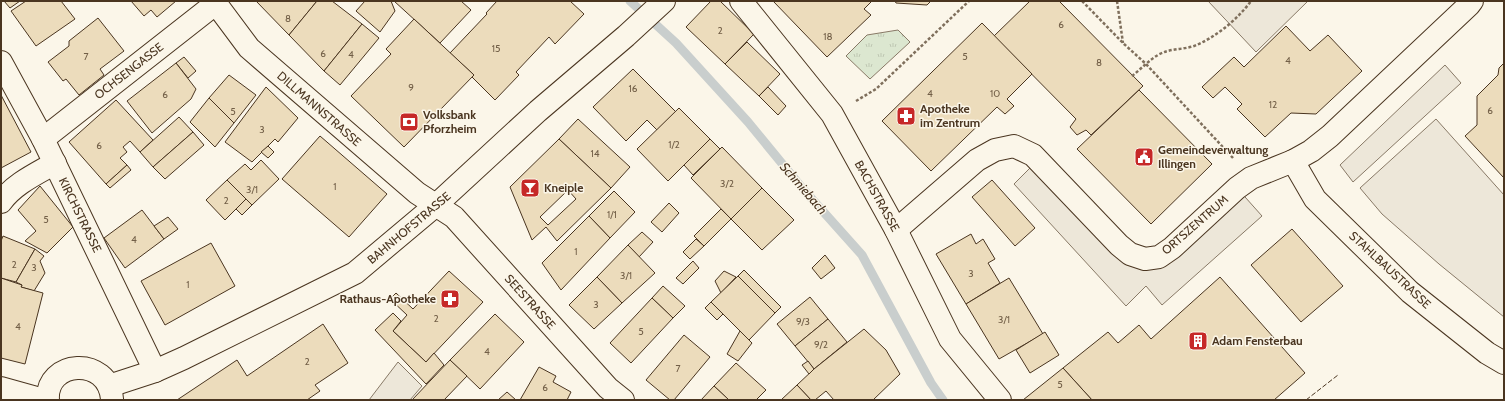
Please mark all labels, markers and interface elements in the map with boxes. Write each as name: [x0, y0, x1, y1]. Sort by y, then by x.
house number: 8: [285, 12, 291, 25]
house number: 6: [1058, 18, 1064, 31]
house number: 2: [717, 24, 723, 37]
house number: 18: [823, 30, 833, 43]
street label: OCHSENGASSE: [91, 39, 166, 102]
house number: 15: [492, 42, 500, 55]
house number: 6: [320, 47, 326, 60]
house number: 4: [348, 48, 354, 61]
house number: 7: [83, 50, 89, 63]
house number: 5: [962, 50, 968, 63]
house number: 4: [1285, 54, 1291, 67]
house number: 8: [1096, 56, 1102, 69]
street label: DILLMANNSTRASSE: [274, 68, 365, 149]
house number: 9: [408, 81, 414, 94]
house number: 16: [629, 82, 638, 95]
house number: 4: [927, 87, 933, 100]
house number: 10: [990, 87, 1000, 100]
house number: 6: [162, 88, 168, 101]
house number: 12: [1269, 98, 1277, 111]
place label: Apotheke im Zentrum: [920, 101, 980, 130]
house number: 6: [1487, 104, 1493, 117]
house number: 5: [230, 105, 236, 118]
pharmacy icon: Apotheke im Zentrum: [895, 105, 917, 127]
place label: Volksbank Pforzheim: [423, 107, 477, 136]
bank icon: Volksbank Pforzheim: [398, 111, 420, 133]
house number: 3: [259, 123, 265, 136]
house number: 1/2: [668, 138, 680, 151]
house number: 6: [96, 139, 102, 152]
place label: Gemeindeverwaltung Illingen: [1158, 142, 1268, 171]
public building icon: Gemeindeverwaltung Illingen: [1133, 146, 1155, 168]
house number: 14: [590, 147, 600, 160]
street label: BACHSTRASSE: [852, 158, 903, 234]
water label: Schmiebach: [777, 159, 831, 217]
street label: KIRCHSTRASSE: [56, 175, 105, 255]
bar icon: Kneiple: [519, 177, 541, 199]
house number: 3/2: [720, 177, 734, 190]
house number: 1: [333, 180, 337, 193]
place label: Kneiple: [544, 180, 583, 195]
house number: 3/1: [246, 183, 258, 196]
street label: BAHNHOFSTRASSE: [364, 188, 454, 267]
street label: ORTSZENTRUM: [1158, 191, 1231, 258]
house number: 2: [223, 194, 229, 207]
house number: 1/1: [607, 208, 617, 221]
house number: 5: [43, 213, 49, 226]
street label: STAHLBAUSTRASSE: [1346, 228, 1435, 312]
house number: 4: [131, 233, 137, 246]
house number: 1: [574, 245, 578, 258]
house number: 2: [11, 258, 17, 271]
house number: 3: [31, 261, 37, 274]
house number: 3: [968, 267, 974, 280]
house number: 3/1: [620, 269, 632, 282]
street label: SEESTRASSE: [502, 271, 559, 333]
house number: 1: [186, 278, 190, 291]
pharmacy icon: Rathaus-Apotheke: [439, 288, 461, 310]
place label: Rathaus-Apotheke: [339, 291, 436, 306]
house number: 3: [593, 298, 599, 311]
house number: 2: [433, 312, 439, 325]
house number: 3/1: [998, 313, 1010, 326]
house number: 9/3: [796, 315, 810, 328]
house number: 4: [15, 320, 21, 333]
house number: 5: [638, 325, 644, 338]
building icon: Adam Fensterbau: [1187, 330, 1209, 352]
place label: Adam Fensterbau: [1212, 333, 1303, 348]
house number: 9/2: [814, 338, 828, 351]
house number: 4: [484, 345, 490, 358]
house number: 2: [304, 355, 310, 368]
house number: 7: [675, 362, 681, 375]
house number: 5: [1057, 378, 1063, 391]
house number: 6: [542, 381, 548, 394]

